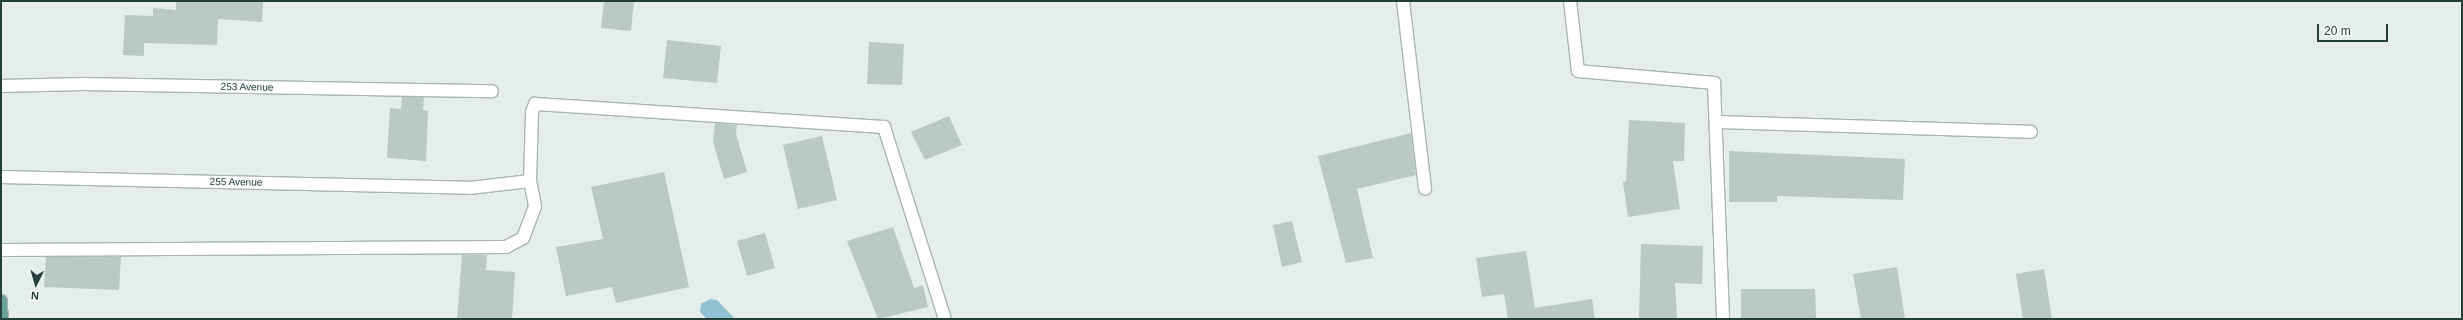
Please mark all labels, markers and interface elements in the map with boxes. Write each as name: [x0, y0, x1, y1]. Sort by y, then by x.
scale bar: [2319, 16, 2390, 42]
text: 20 m: [2324, 24, 2351, 38]
street label: 253 Avenue: [220, 81, 274, 93]
street label: 255 Avenue: [209, 176, 263, 188]
north arrow: [16, 264, 56, 304]
text: N: [30, 290, 39, 302]

